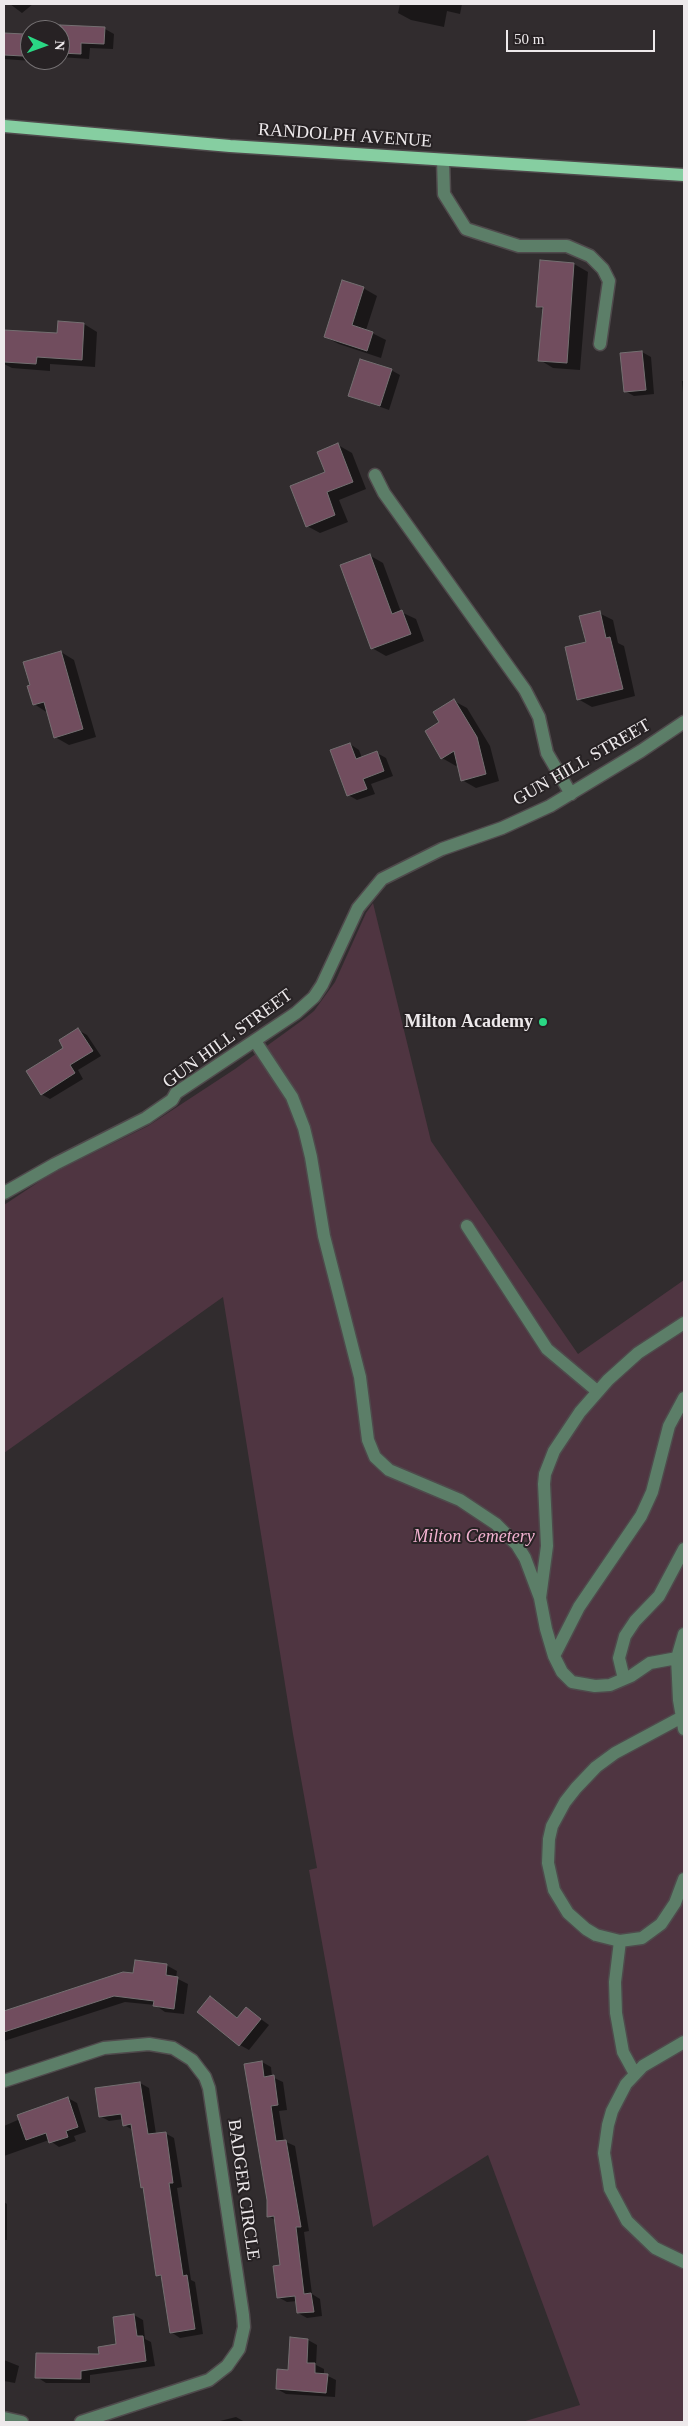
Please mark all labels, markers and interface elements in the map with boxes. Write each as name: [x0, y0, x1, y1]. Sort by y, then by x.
north arrow: [20, 20, 70, 70]
scale bar: [508, 20, 657, 52]
text: 50 m: [514, 31, 544, 47]
text: N: [52, 40, 67, 51]
street label: RANDOLPH AVENUE: [257, 119, 433, 153]
street label: GUN HILL STREET: [509, 715, 655, 811]
street label: GUN HILL STREET: [159, 985, 297, 1093]
place label: Milton Academy: [405, 1011, 533, 1033]
marker: Milton Academy: [537, 1016, 549, 1028]
park label: Milton Cemetery: [413, 1526, 535, 1548]
street label: BADGER CIRCLE: [222, 2118, 264, 2262]

